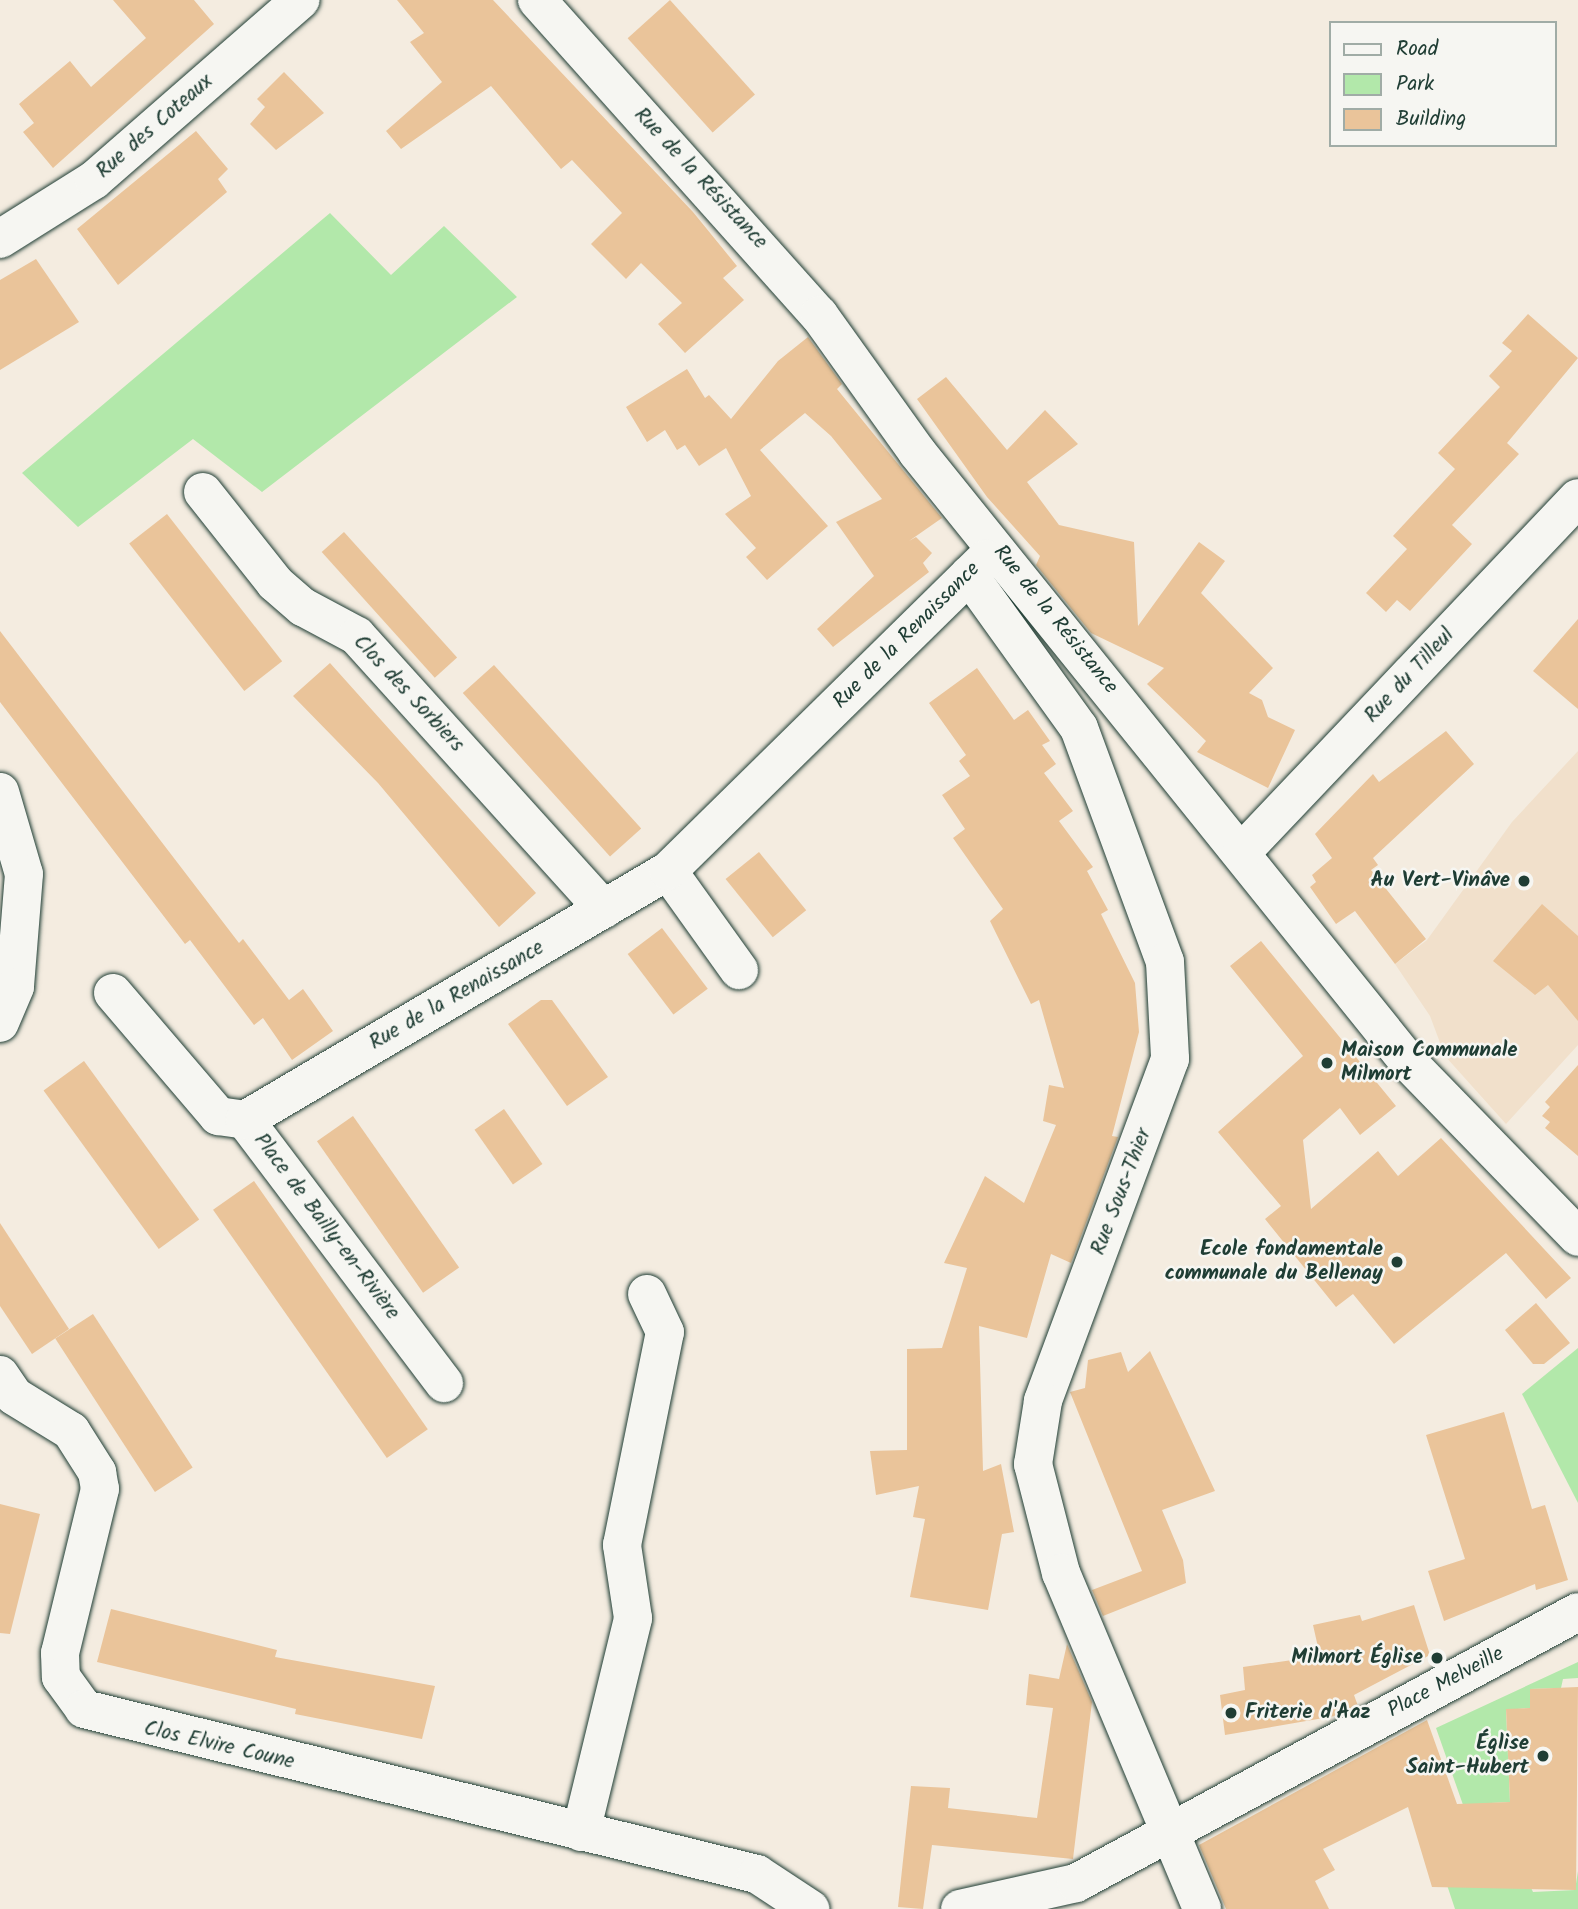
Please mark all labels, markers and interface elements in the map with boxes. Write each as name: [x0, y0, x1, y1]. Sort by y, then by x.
legend: [1330, 21, 1557, 147]
text: Road: [1396, 33, 1438, 66]
text: Park: [1396, 68, 1434, 101]
street label: Rue des Coteaux: [92, 70, 218, 184]
street label: Rue de la Résistance: [628, 103, 772, 255]
text: Building: [1396, 103, 1466, 136]
street label: Rue de la Résistance: [987, 540, 1123, 700]
street label: Rue de la Renaissance: [828, 557, 986, 715]
street label: Rue du Tilleul: [1360, 623, 1460, 729]
street label: Clos des Sorbiers: [347, 630, 469, 758]
place label: Au Vert-Vinâve: [1371, 868, 1510, 894]
marker: Au Vert-Vinâve: [1516, 873, 1532, 889]
street label: Rue de la Renaissance: [365, 936, 549, 1056]
place label: Maison Communale Milmort: [1341, 1038, 1517, 1088]
marker: Maison Communale Milmort: [1319, 1055, 1335, 1071]
street label: Rue Sous-Thier: [1086, 1125, 1158, 1259]
street label: Place de Bailly-en-Rivière: [248, 1129, 404, 1325]
place label: Ecole fondamentale communale du Bellenay: [1165, 1237, 1383, 1287]
marker: Ecole fondamentale communale du Bellenay: [1389, 1254, 1405, 1270]
street label: Place Melveille: [1384, 1642, 1508, 1724]
place label: Milmort Église: [1291, 1645, 1423, 1671]
marker: Milmort Église: [1429, 1650, 1445, 1666]
place label: Friterie d'Aaz: [1245, 1700, 1371, 1726]
marker: Friterie d'Aaz: [1223, 1705, 1239, 1721]
street label: Clos Elvire Coune: [141, 1716, 297, 1776]
place label: Église Saint-Hubert: [1406, 1731, 1529, 1781]
marker: Église Saint-Hubert: [1535, 1748, 1551, 1764]

